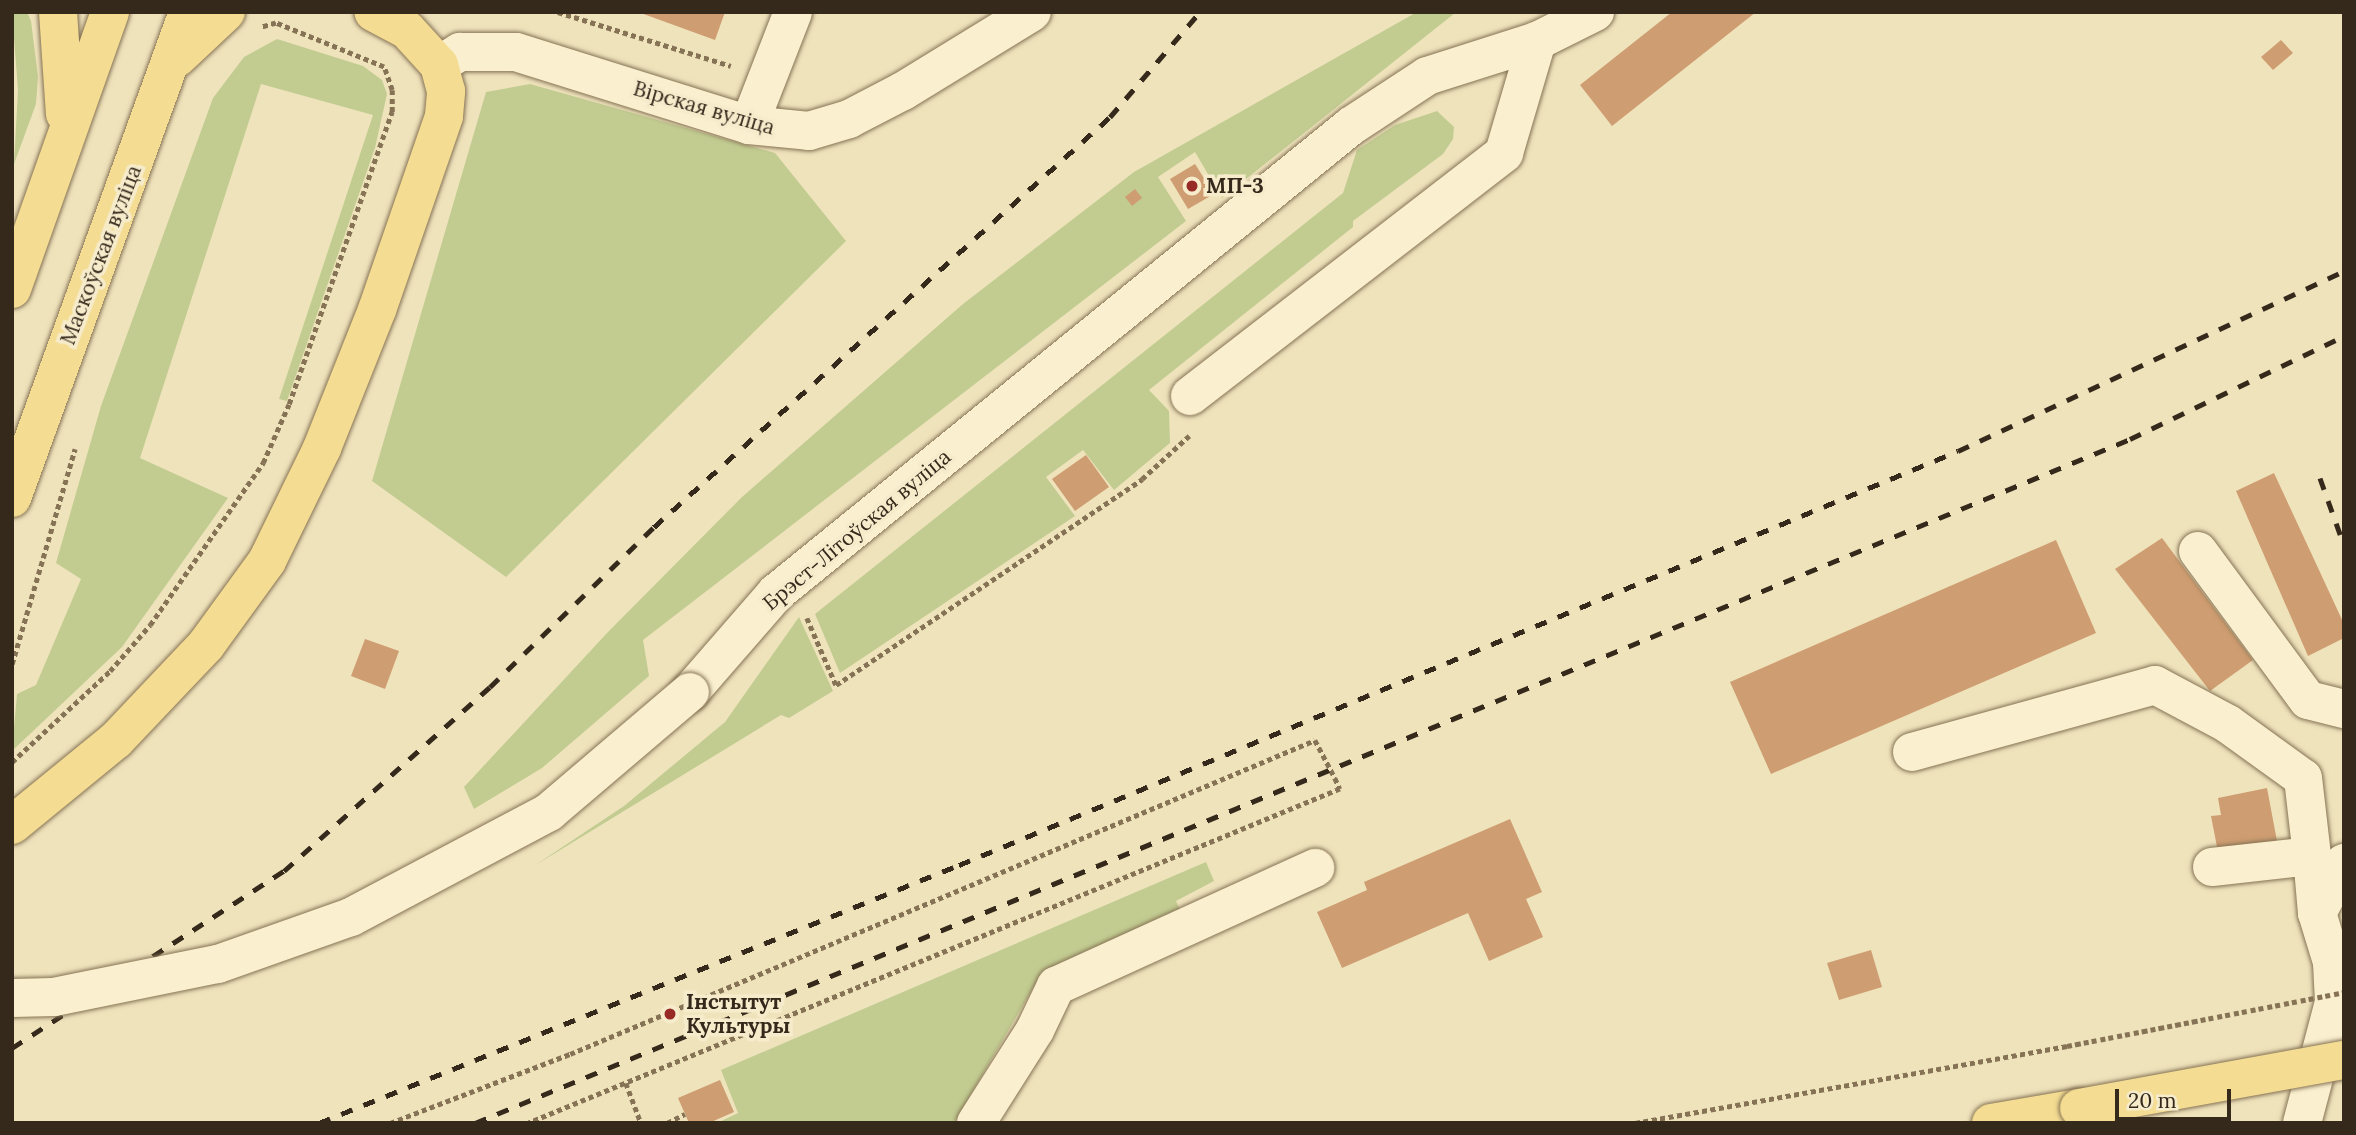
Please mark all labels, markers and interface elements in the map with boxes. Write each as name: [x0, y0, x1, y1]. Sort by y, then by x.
street label: Вірская вуліца: [630, 76, 778, 140]
street label: Маскоўская вуліца: [55, 162, 147, 348]
place label: МП-3: [1206, 173, 1264, 199]
marker: МП-3: [1184, 178, 1200, 194]
street label: Брэст-Літоўская вуліца: [758, 444, 956, 616]
place label: Інстытут Культуры: [686, 989, 790, 1039]
marker: Інстытут Культуры: [660, 1004, 680, 1024]
scale bar: [2118, 1076, 2234, 1120]
text: 20 m: [2128, 1087, 2177, 1114]

